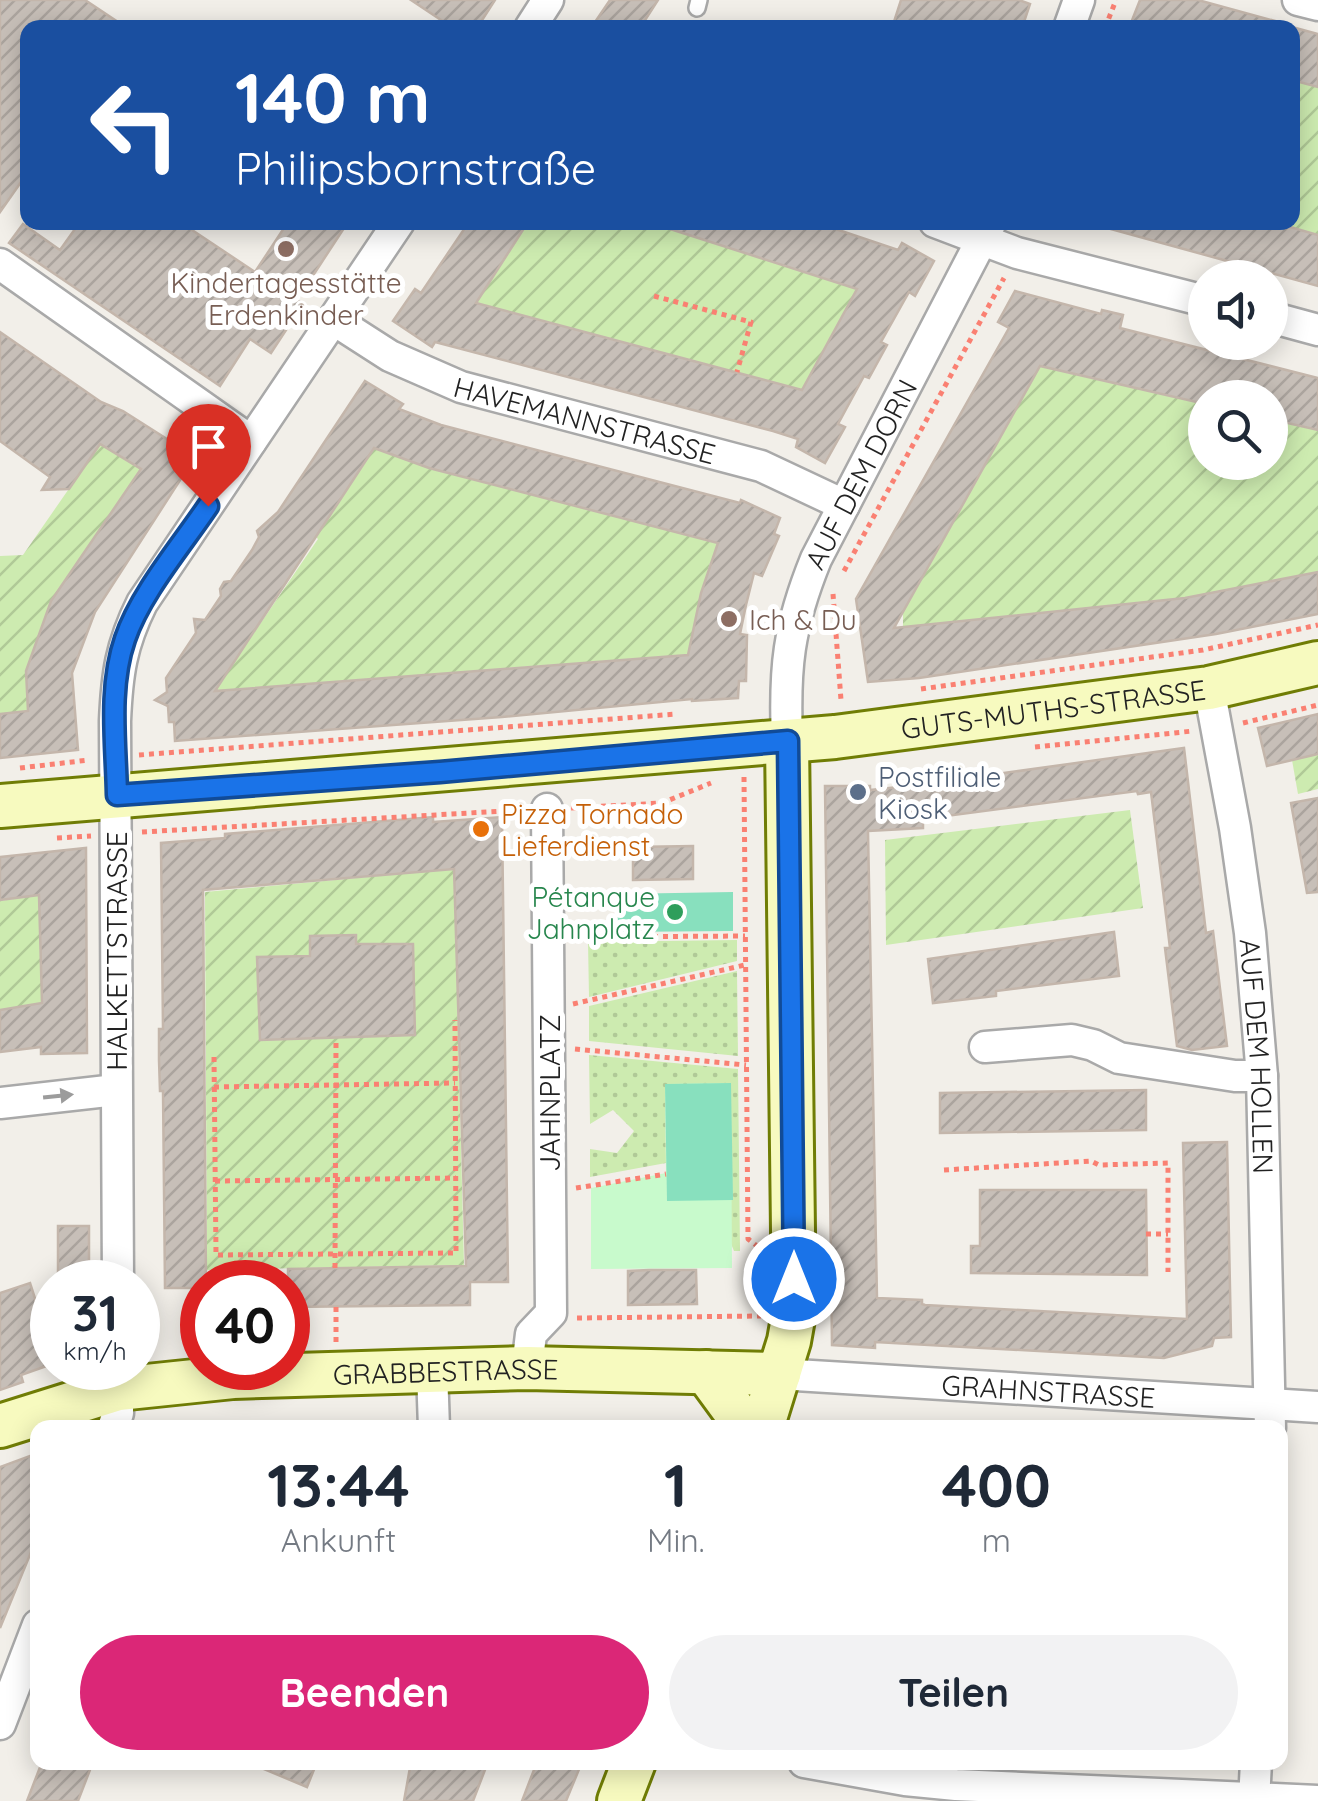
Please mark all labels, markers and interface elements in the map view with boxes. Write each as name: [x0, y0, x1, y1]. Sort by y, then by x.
text: 140 m: [235, 53, 431, 141]
icon: left: [70, 60, 200, 190]
text: Philipsbornstraße: [235, 140, 596, 196]
marker: Kindertagesstätte Erdenkinder: [275, 238, 297, 260]
map controls: [1188, 260, 1288, 480]
button: sound: [1188, 260, 1288, 360]
place label: Kindertagesstätte Erdenkinder: [170, 265, 402, 332]
street label: HAVEMANNSTRASSE: [450, 368, 719, 471]
street label: AUF DEM DORN: [797, 373, 924, 575]
button: search: [1188, 380, 1288, 480]
pin: [166, 404, 251, 507]
icon: arrive: [181, 419, 236, 474]
place label: Ich & Du: [749, 602, 857, 637]
marker: Ich & Du: [718, 608, 740, 630]
street label: GUTS-MUTHS-STRASSE: [899, 671, 1208, 746]
place label: Postfiliale Kiosk: [878, 759, 1001, 826]
marker: Postfiliale Kiosk: [847, 781, 869, 803]
place label: Pizza Tornado Lieferdienst: [501, 796, 683, 863]
marker: Pizza Tornado Lieferdienst: [470, 818, 492, 840]
street label: HALKETTSTRASSE: [99, 831, 134, 1071]
place label: Pétanque Jahnplatz: [527, 879, 655, 946]
marker: Pétanque Jahnplatz: [664, 901, 686, 923]
street label: AUF DEM HOLLEN: [1233, 937, 1282, 1174]
street label: JAHNPLATZ: [532, 1014, 567, 1172]
one-way arrow: [43, 1088, 74, 1104]
position arrow: [742, 1227, 846, 1331]
speed limit sign: 40: [180, 1260, 310, 1390]
text: 31: [72, 1281, 118, 1344]
text: km/h: [63, 1335, 127, 1366]
street label: GRABBESTRASSE: [332, 1350, 559, 1391]
street label: GRAHNSTRASSE: [941, 1366, 1156, 1415]
text: 13:44: [267, 1447, 410, 1522]
text: 1: [664, 1447, 687, 1522]
text: 400: [942, 1447, 1051, 1522]
text: Ankunft: [281, 1520, 396, 1560]
text: Min.: [647, 1520, 705, 1560]
text: m: [982, 1520, 1011, 1560]
button: Beenden: [80, 1635, 649, 1750]
button: Teilen: [669, 1635, 1238, 1750]

